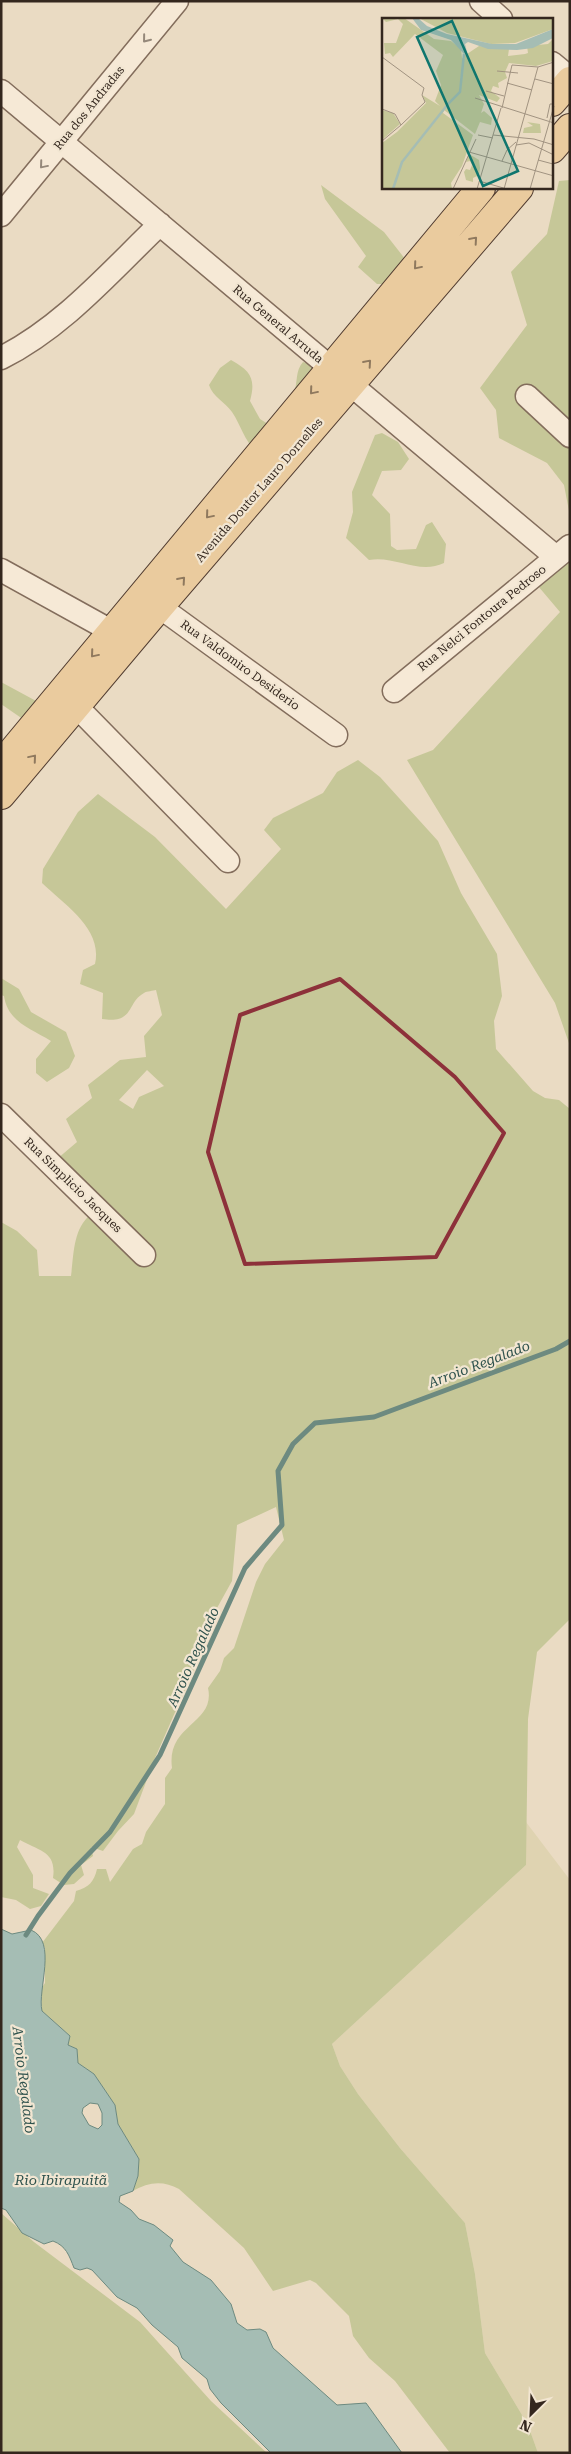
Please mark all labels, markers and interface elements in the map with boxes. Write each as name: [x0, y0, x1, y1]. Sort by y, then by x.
inset map: [382, 18, 554, 189]
one-way arrow: [143, 33, 151, 42]
street label: Rua dos Andradas: [51, 63, 127, 153]
one-way arrow: [40, 159, 49, 168]
one-way arrow: [468, 237, 476, 246]
one-way arrow: [413, 260, 422, 269]
street label: Rua General Arruda: [230, 282, 326, 366]
one-way arrow: [362, 360, 371, 369]
one-way arrow: [310, 385, 319, 394]
street label: Avenida Doutor Lauro Dornelles: [193, 415, 326, 565]
one-way arrow: [206, 510, 215, 519]
street label: Rua Nelci Fontoura Pedroso: [415, 562, 549, 674]
one-way arrow: [177, 576, 186, 585]
street label: Rua Valdomiro Desiderio: [178, 617, 302, 713]
one-way arrow: [91, 648, 100, 657]
one-way arrow: [27, 754, 36, 763]
street label: Rua Simplicio Jacques: [21, 1135, 125, 1236]
water label: Arroio Regalado: [425, 1337, 532, 1391]
water label: Arroio Regalado: [163, 1605, 222, 1710]
water label: Arroio Regalado: [9, 2025, 38, 2134]
water label: Rio Ibirapuitã: [14, 2172, 107, 2188]
north arrow: [506, 2389, 556, 2439]
text: N: [517, 2416, 534, 2435]

